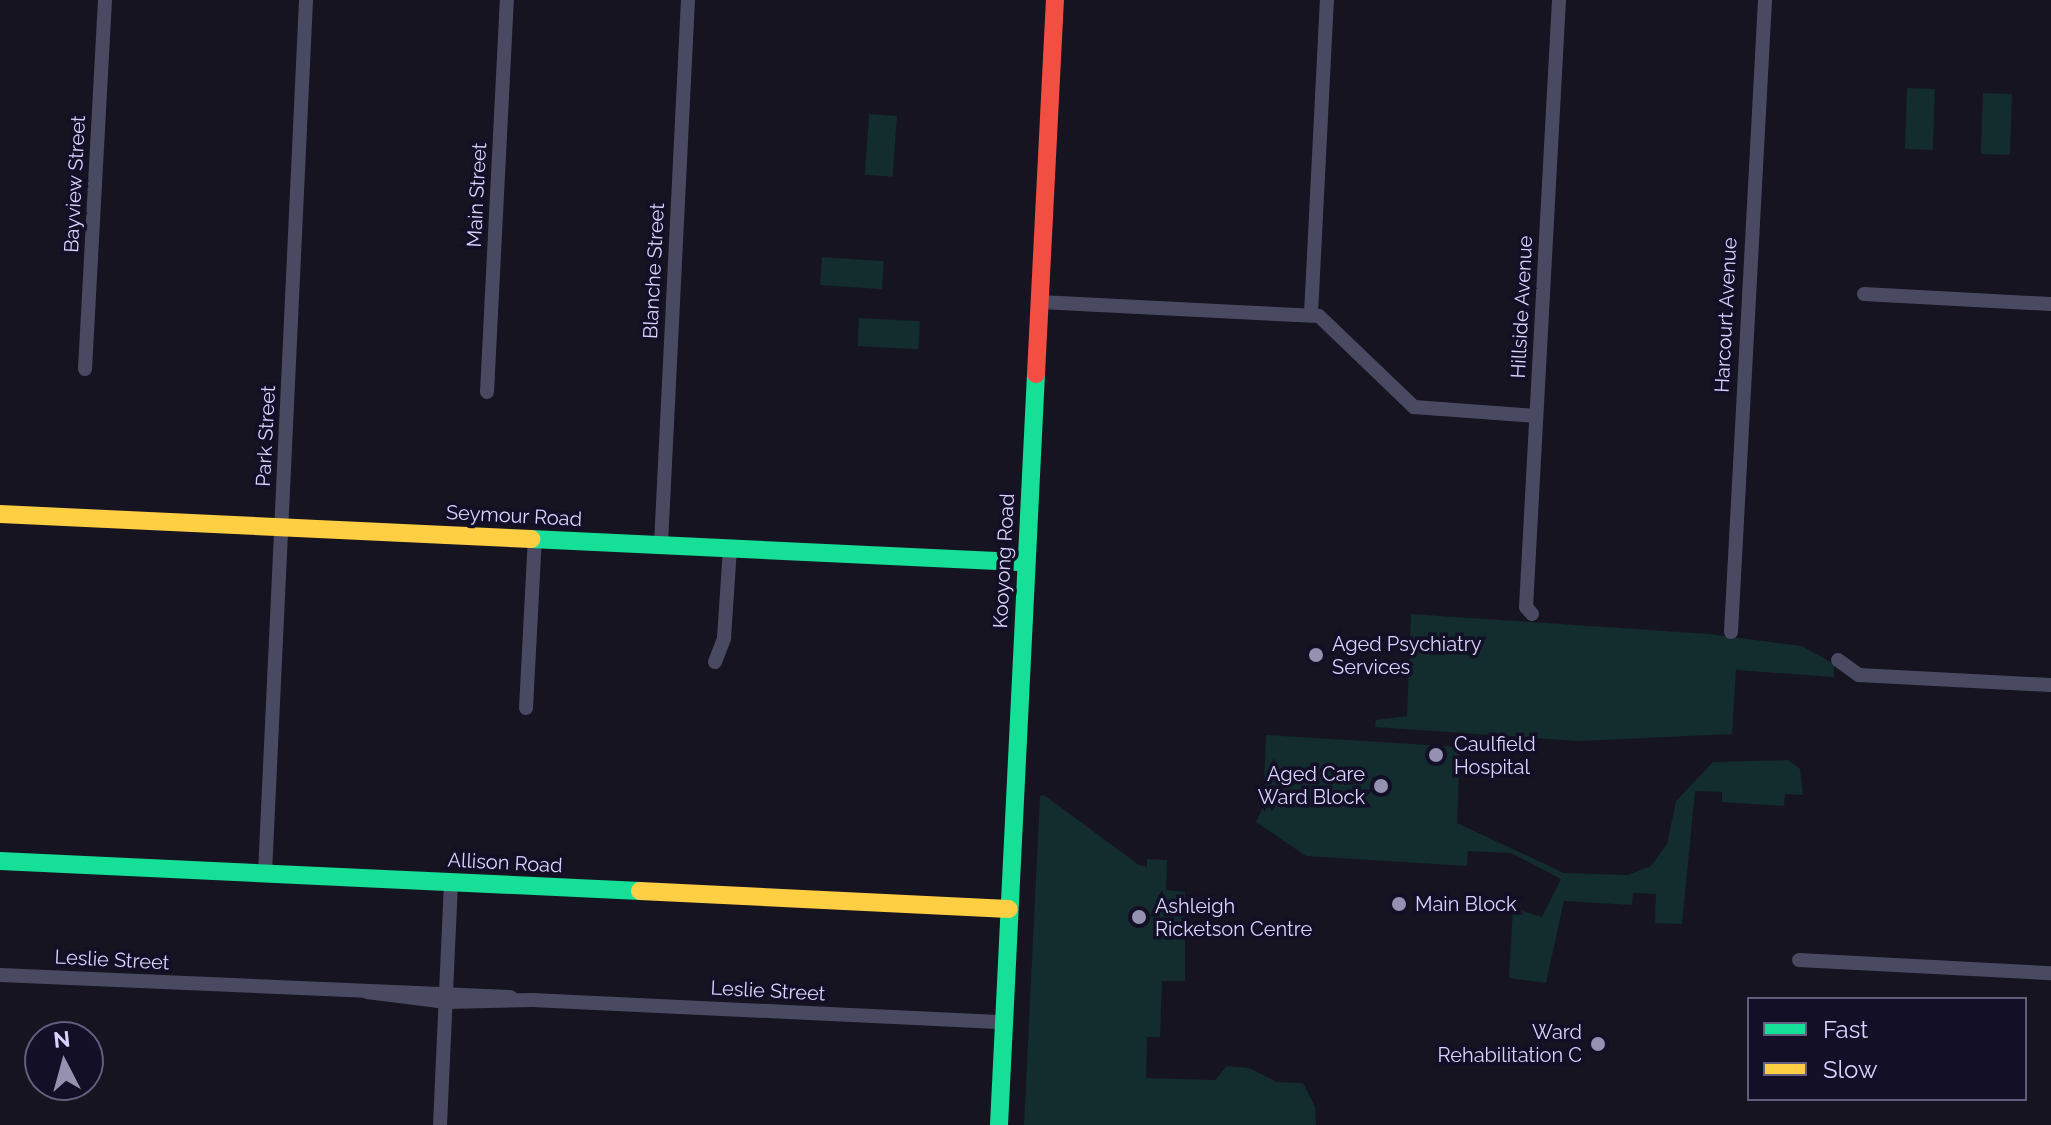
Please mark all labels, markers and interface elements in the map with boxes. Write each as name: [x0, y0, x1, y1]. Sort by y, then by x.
street label: Bayview Street: [59, 114, 91, 254]
street label: Main Street: [462, 142, 492, 248]
street label: Blanche Street: [638, 202, 670, 340]
street label: Hillside Avenue: [1506, 235, 1538, 379]
street label: Harcourt Avenue: [1710, 237, 1742, 393]
street label: Park Street: [251, 385, 281, 487]
street label: Kooyong Road: [988, 493, 1020, 629]
street label: Seymour Road: [445, 500, 583, 532]
place label: Aged Psychiatry Services: [1332, 632, 1482, 679]
marker: Aged Psychiatry Services: [1307, 646, 1325, 664]
place label: Caulfield Hospital: [1454, 732, 1536, 779]
marker: Caulfield Hospital: [1425, 744, 1447, 766]
place label: Aged Care Ward Block: [1258, 762, 1365, 809]
marker: Aged Care Ward Block: [1372, 777, 1390, 795]
street label: Allison Road: [447, 848, 563, 878]
place label: Main Block: [1415, 892, 1517, 916]
place label: Ashleigh Ricketson Centre: [1155, 894, 1312, 941]
marker: Main Block: [1390, 895, 1408, 913]
marker: Ashleigh Ricketson Centre: [1130, 908, 1148, 926]
street label: Leslie Street: [54, 945, 170, 975]
street label: Leslie Street: [710, 976, 826, 1006]
legend: [1747, 997, 2027, 1101]
text: Fast: [1823, 1015, 1868, 1044]
place label: Ward Rehabilitation C: [1438, 1020, 1582, 1067]
north arrow: [24, 1021, 104, 1101]
text: N: [52, 1025, 71, 1053]
marker: Ward Rehabilitation C: [1589, 1035, 1607, 1053]
text: Slow: [1823, 1055, 1877, 1084]

